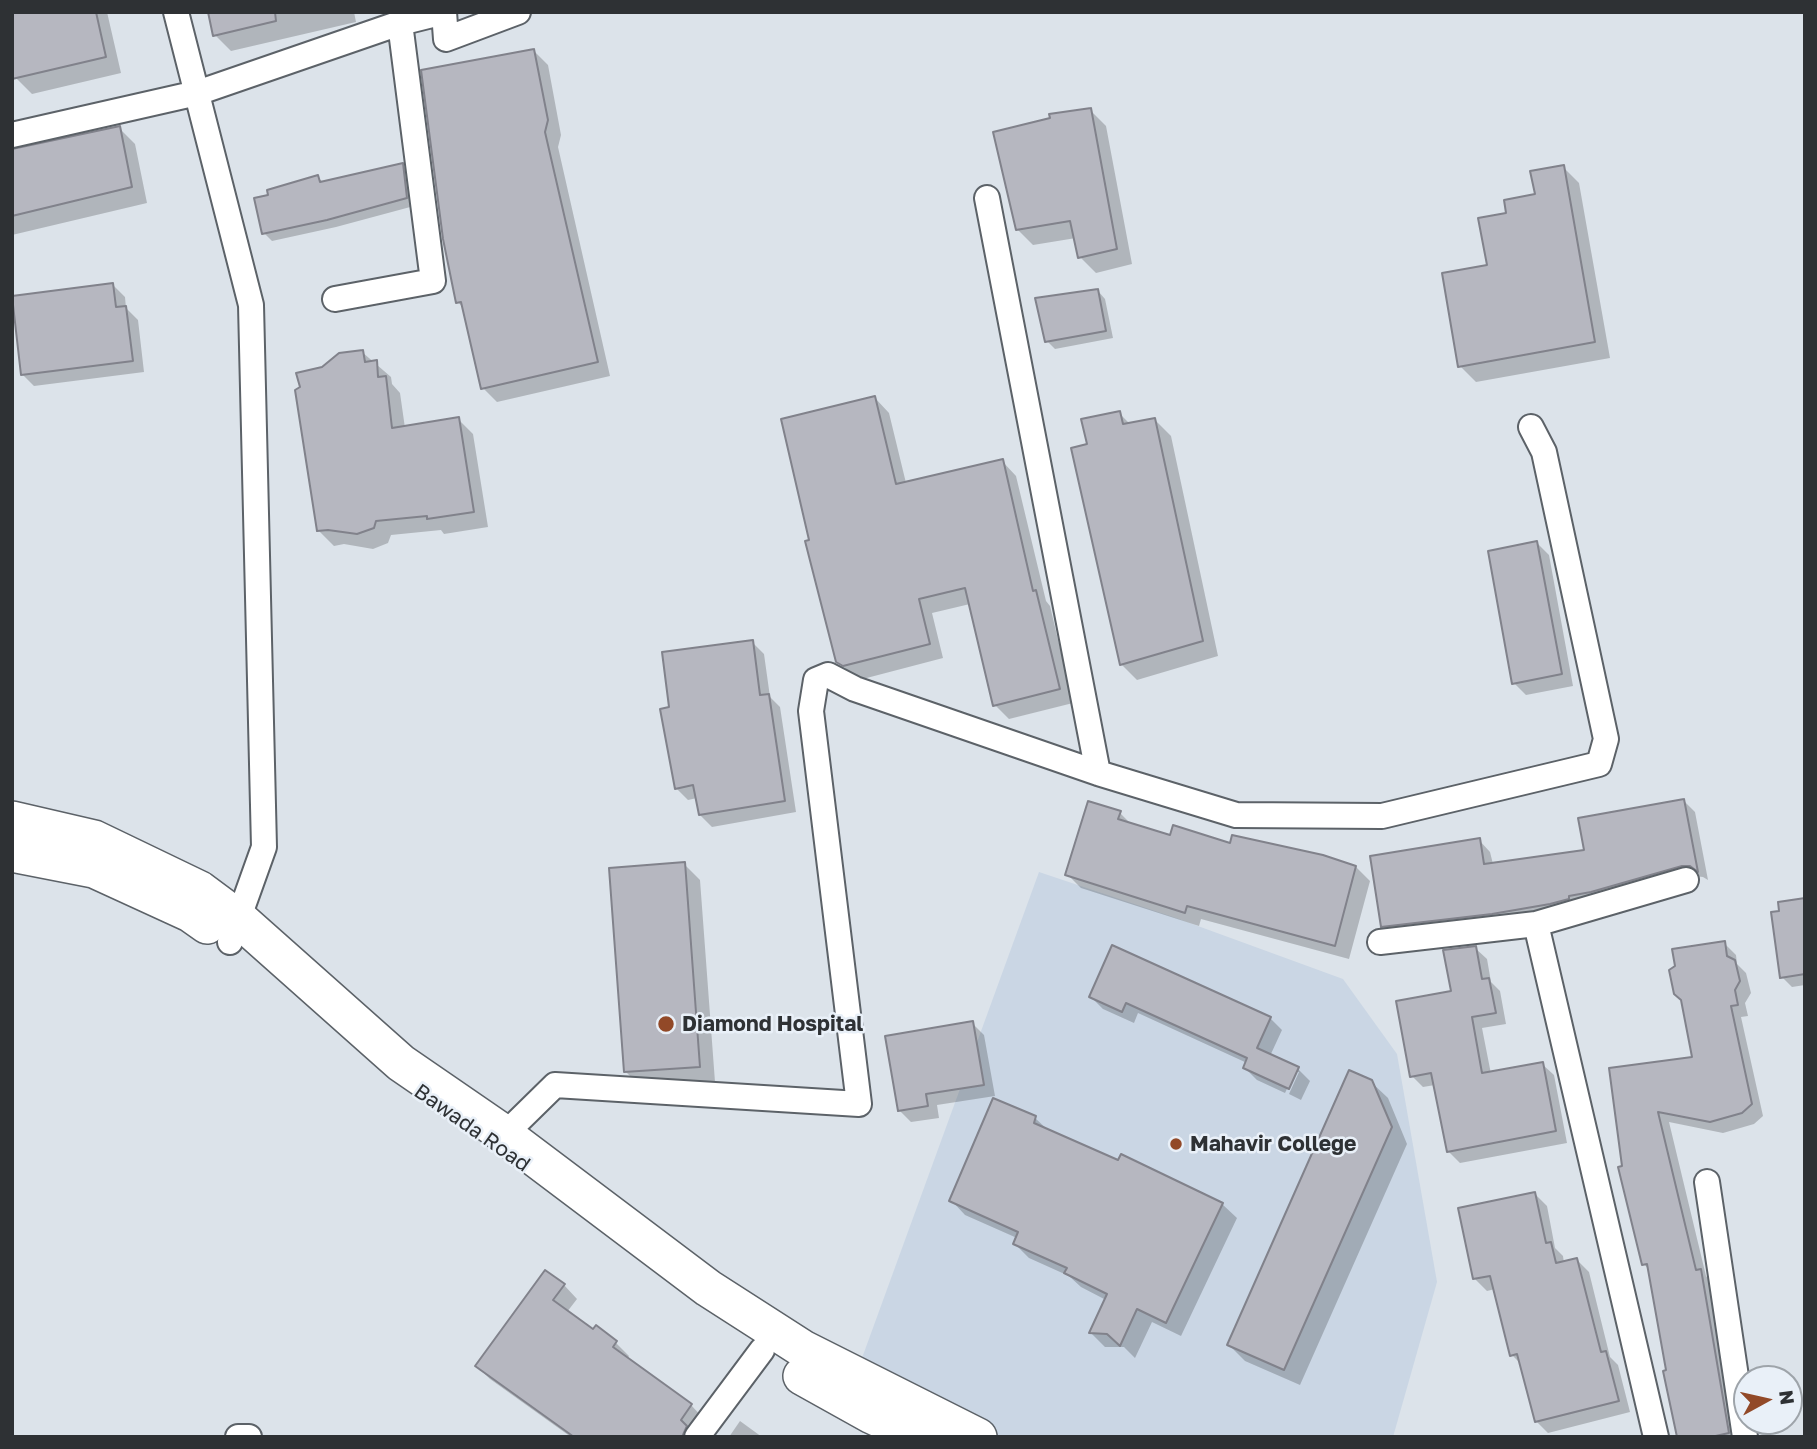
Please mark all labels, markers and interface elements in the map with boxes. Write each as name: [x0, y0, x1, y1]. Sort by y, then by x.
place label: Diamond Hospital: [682, 1011, 863, 1037]
marker: Diamond Hospital: [656, 1014, 676, 1034]
street label: Bawada Road: [409, 1079, 535, 1177]
place label: Mahavir College: [1190, 1131, 1356, 1157]
marker: Mahavir College: [1168, 1136, 1184, 1152]
north arrow: [1733, 1365, 1803, 1435]
text: N: [1775, 1389, 1800, 1406]

